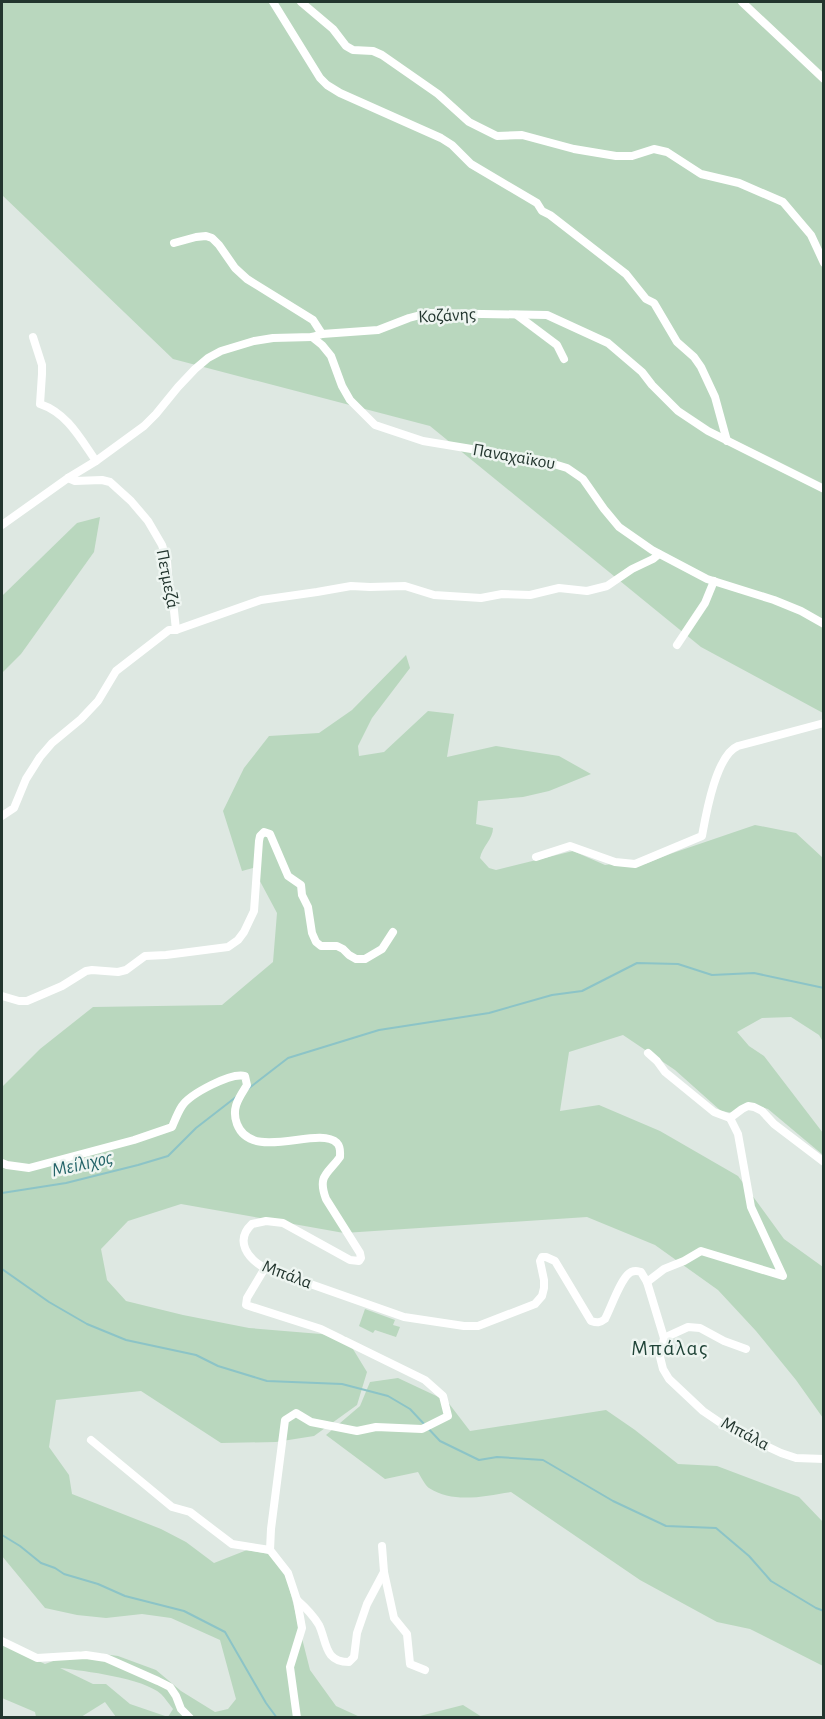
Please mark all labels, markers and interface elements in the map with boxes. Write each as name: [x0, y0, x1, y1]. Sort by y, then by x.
street label: Κοζάνης: [418, 305, 476, 327]
street label: Παναχαϊκου: [471, 441, 557, 473]
street label: Πετμεζά: [152, 548, 182, 610]
water label: Μείλιχος: [50, 1147, 114, 1181]
street label: Μπάλα: [260, 1257, 314, 1293]
district label: Μπάλας: [631, 1338, 709, 1359]
street label: Μπάλα: [718, 1414, 772, 1454]

